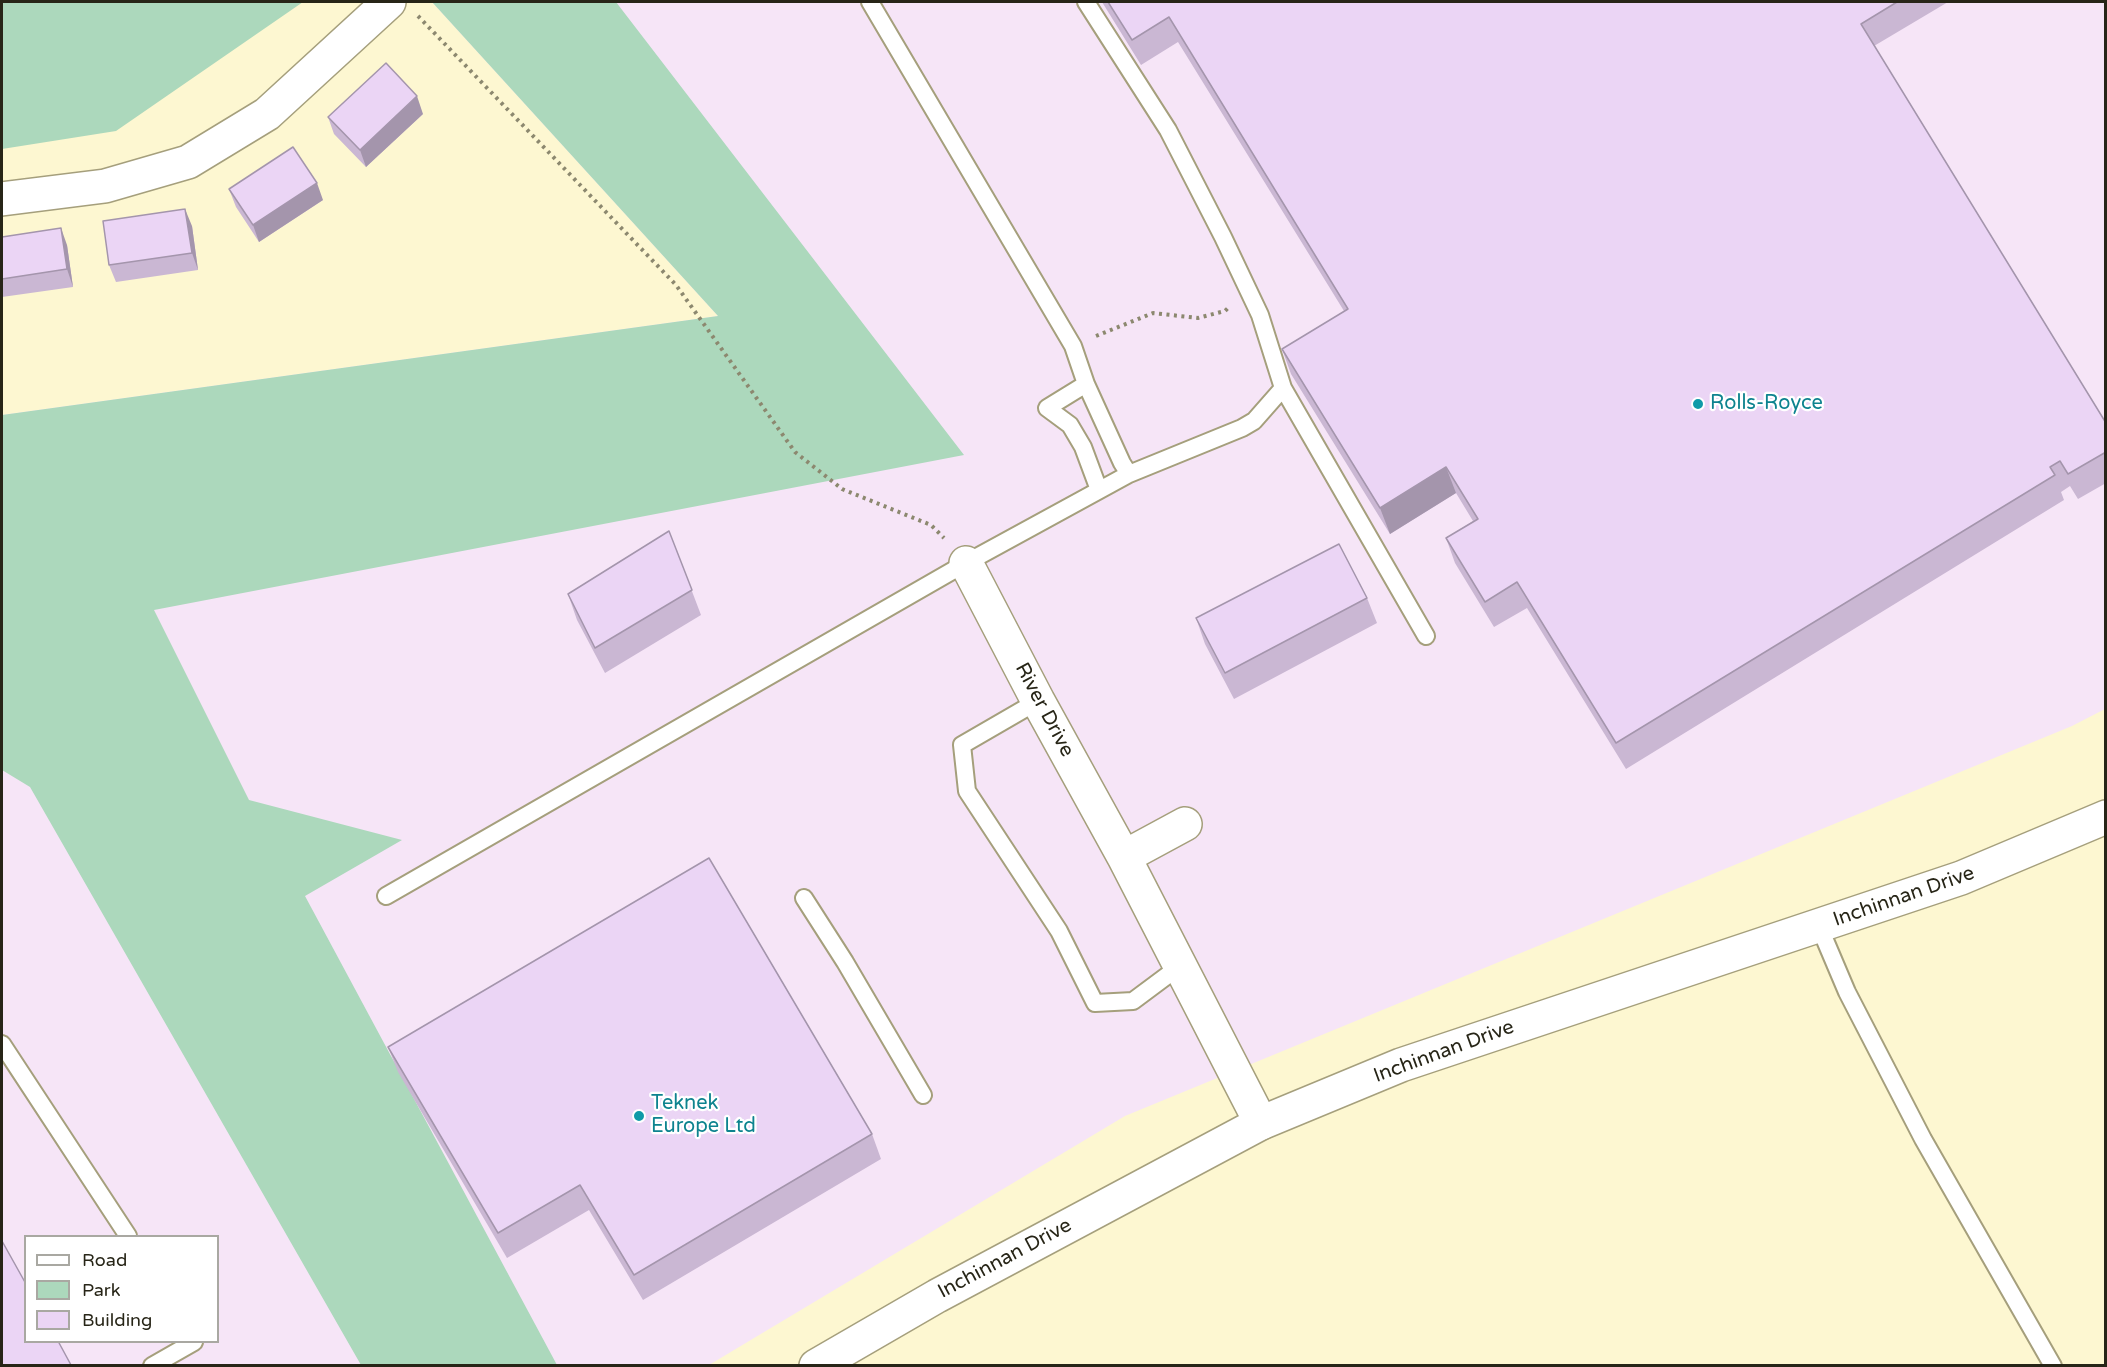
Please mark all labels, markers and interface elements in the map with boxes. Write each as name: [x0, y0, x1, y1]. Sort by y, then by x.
place label: Rolls-Royce: [1710, 392, 1823, 416]
marker: Rolls-Royce: [1691, 397, 1705, 411]
street label: River Drive: [1009, 659, 1079, 761]
street label: Inchinnan Drive: [1830, 862, 1978, 932]
street label: Inchinnan Drive: [1370, 1015, 1518, 1089]
place label: Teknek Europe Ltd: [651, 1092, 756, 1139]
marker: Teknek Europe Ltd: [632, 1109, 646, 1123]
street label: Inchinnan Drive: [934, 1214, 1076, 1304]
legend: [24, 1235, 219, 1343]
text: Road: [82, 1249, 127, 1271]
text: Park: [82, 1279, 120, 1301]
text: Building: [82, 1309, 152, 1331]

